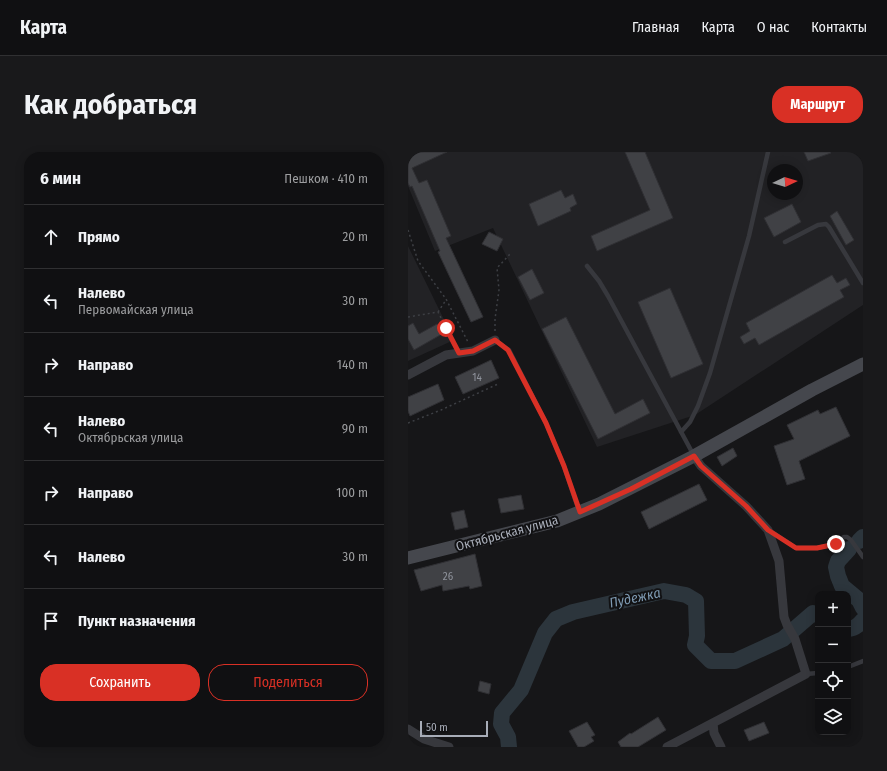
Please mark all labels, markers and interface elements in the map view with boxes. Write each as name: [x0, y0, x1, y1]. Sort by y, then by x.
text: Карта: [20, 16, 67, 39]
text: Главная: [632, 19, 679, 36]
text: Карта: [701, 19, 735, 36]
text: О нас: [757, 19, 789, 36]
text: Контакты: [811, 19, 867, 36]
button: Маршрут: [772, 86, 863, 123]
text: Как добраться: [24, 88, 197, 121]
north arrow: [767, 164, 803, 200]
text: 6 мин: [40, 168, 81, 189]
text: Пешком · 410 m: [284, 171, 368, 186]
icon: ahead: [40, 226, 62, 248]
text: Прямо: [78, 228, 120, 246]
text: 20 m: [342, 229, 368, 244]
text: Налево: [78, 284, 125, 302]
icon: left: [40, 290, 62, 312]
text: 30 m: [342, 293, 368, 308]
text: Первомайская улица: [78, 302, 194, 317]
route start: [437, 319, 455, 337]
icon: right: [40, 354, 62, 376]
text: Направо: [78, 356, 133, 374]
text: 140 m: [337, 357, 368, 372]
house number: 14: [472, 371, 482, 384]
text: Налево: [78, 412, 125, 430]
icon: left: [40, 418, 62, 440]
text: 90 m: [342, 421, 368, 436]
text: Октябрьская улица: [78, 430, 183, 445]
icon: right: [40, 482, 62, 504]
text: Направо: [78, 484, 133, 502]
text: 100 m: [336, 485, 368, 500]
street label: Октябрьская улица: [454, 512, 560, 554]
route end: [827, 535, 845, 553]
icon: left: [40, 546, 62, 568]
text: Налево: [78, 548, 125, 566]
text: 30 m: [342, 549, 368, 564]
house number: 26: [443, 570, 454, 583]
water label: Пудежка: [608, 584, 662, 612]
map controls: [815, 591, 851, 735]
button: +: [815, 591, 851, 627]
icon: arrive: [40, 610, 62, 632]
text: Пункт назначения: [78, 612, 196, 630]
button: −: [815, 627, 851, 663]
button: locate: [815, 663, 851, 699]
button: Сохранить: [40, 664, 200, 701]
button: Поделиться: [208, 664, 368, 701]
button: layers: [815, 699, 851, 735]
scale bar: [420, 719, 488, 738]
text: 50 m: [426, 721, 448, 734]

